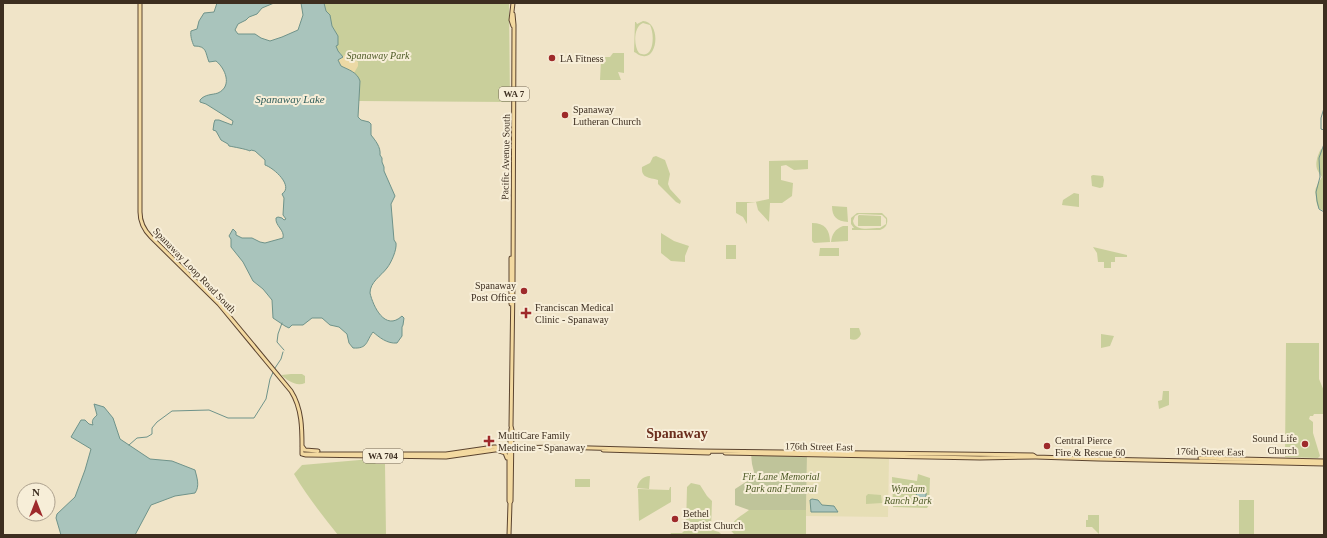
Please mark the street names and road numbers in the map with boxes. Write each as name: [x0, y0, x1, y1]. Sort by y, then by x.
road number: WA 7: [499, 87, 529, 101]
street label: Pacific Avenue South: [499, 114, 512, 200]
street label: Spanaway Loop Road South: [151, 225, 238, 315]
street label: 176th Street East: [785, 440, 853, 453]
street label: 176th Street East: [1176, 445, 1244, 458]
road number: WA 704: [363, 449, 403, 463]

